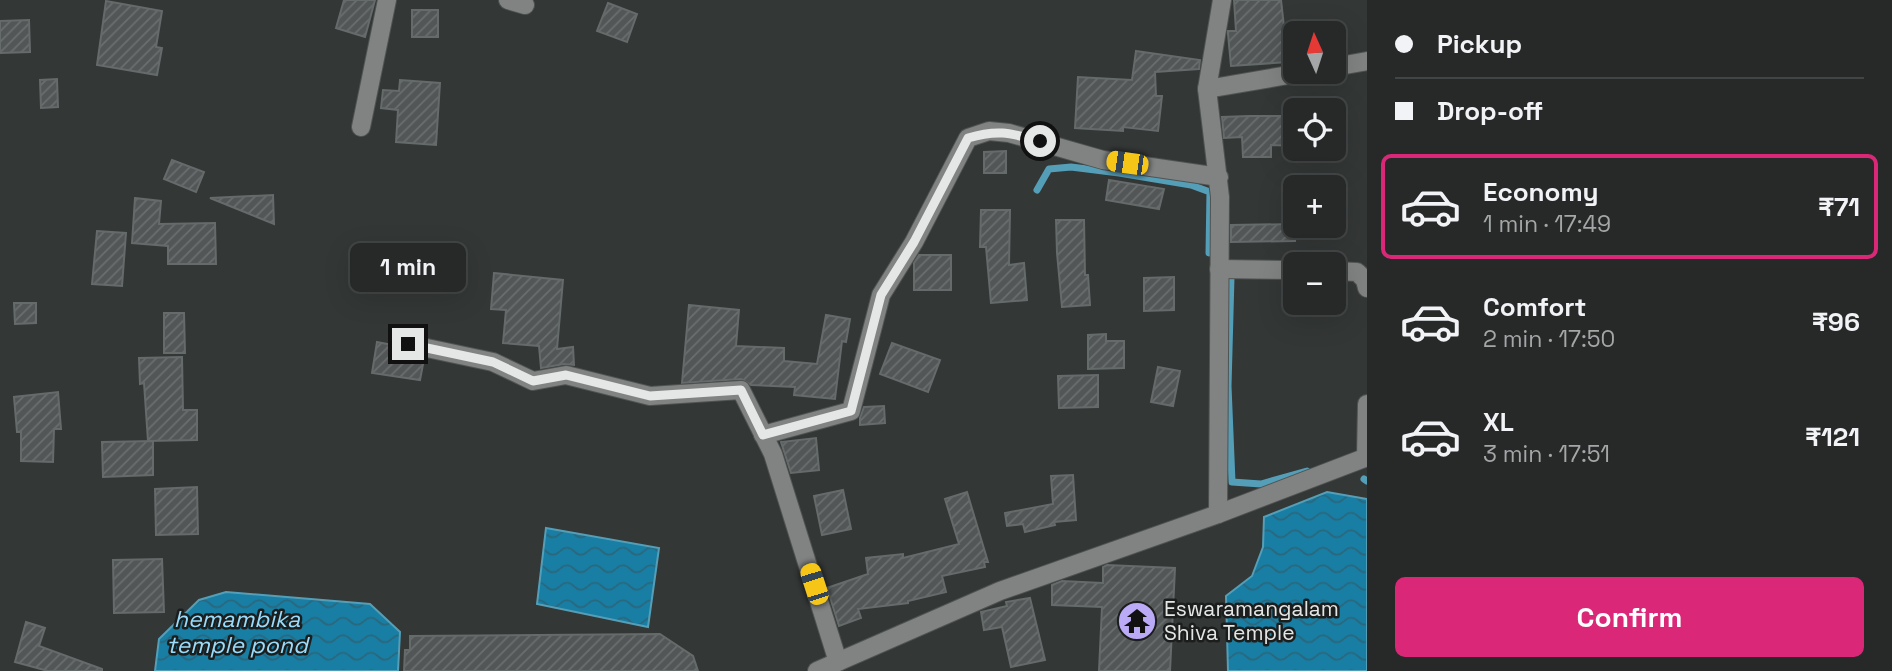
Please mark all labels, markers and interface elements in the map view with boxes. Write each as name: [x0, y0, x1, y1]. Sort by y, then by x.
north arrow: [1283, 21, 1346, 84]
map controls: [1283, 21, 1346, 315]
text: Pickup: [1437, 27, 1522, 61]
text: Drop-off: [1437, 94, 1543, 128]
button: locate: [1283, 98, 1346, 161]
route start: [1024, 125, 1056, 157]
car: [1105, 150, 1150, 176]
button: +: [1283, 175, 1346, 238]
icon: car: [1399, 175, 1462, 238]
text: Economy: [1483, 175, 1599, 209]
text: ₹71: [1818, 190, 1860, 224]
text: 1 min · 17:49: [1483, 209, 1611, 239]
callout: 1 min: [350, 243, 466, 292]
text: 1 min: [380, 252, 436, 282]
button: −: [1283, 252, 1346, 315]
icon: car: [1399, 290, 1462, 353]
text: Comfort: [1483, 290, 1586, 324]
text: ₹96: [1812, 305, 1860, 339]
text: 2 min · 17:50: [1483, 324, 1615, 354]
route end: [392, 328, 424, 360]
icon: car: [1399, 405, 1462, 468]
text: XL: [1483, 405, 1514, 439]
text: ₹121: [1805, 420, 1860, 454]
text: 3 min · 17:51: [1483, 439, 1610, 469]
car: [798, 561, 831, 607]
button: Confirm: [1395, 577, 1864, 657]
place label: Eswaramangalam Shiva Temple: [1164, 595, 1339, 646]
temple icon: Eswaramangalam Shiva Temple: [1116, 600, 1158, 642]
water label: hemambika temple pond: [166, 604, 310, 660]

